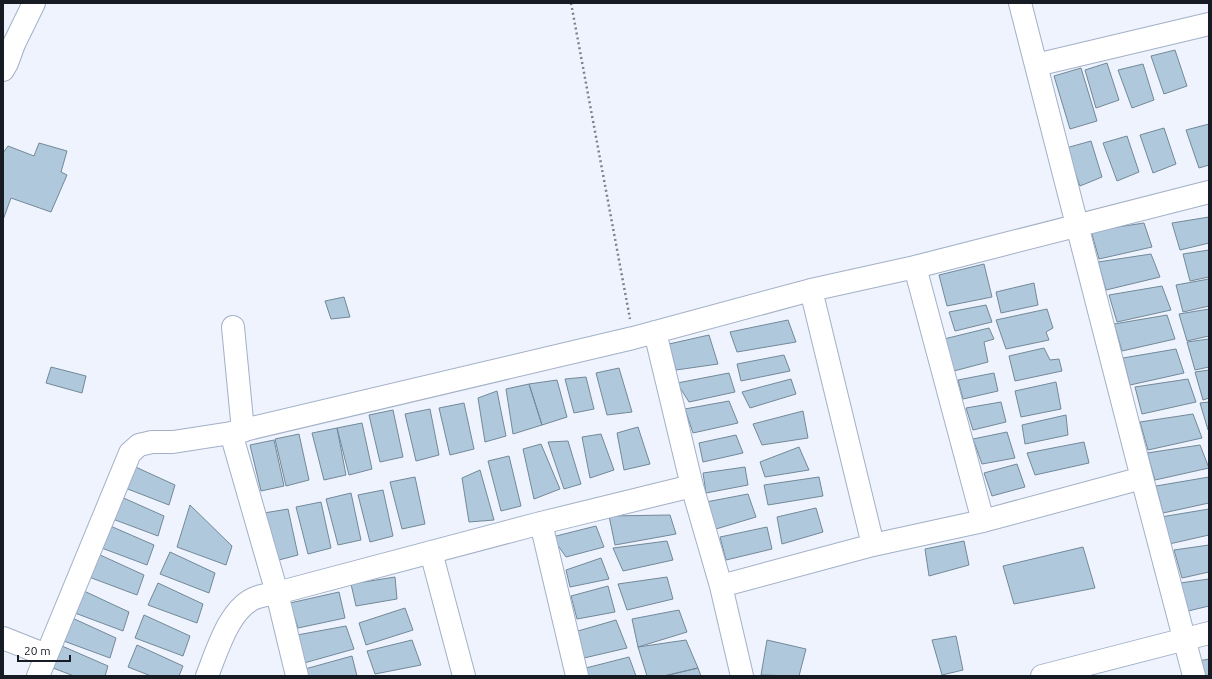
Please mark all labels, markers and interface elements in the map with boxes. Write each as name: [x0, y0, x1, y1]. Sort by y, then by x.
scale bar: [18, 637, 70, 663]
text: 20 m: [24, 644, 51, 657]

